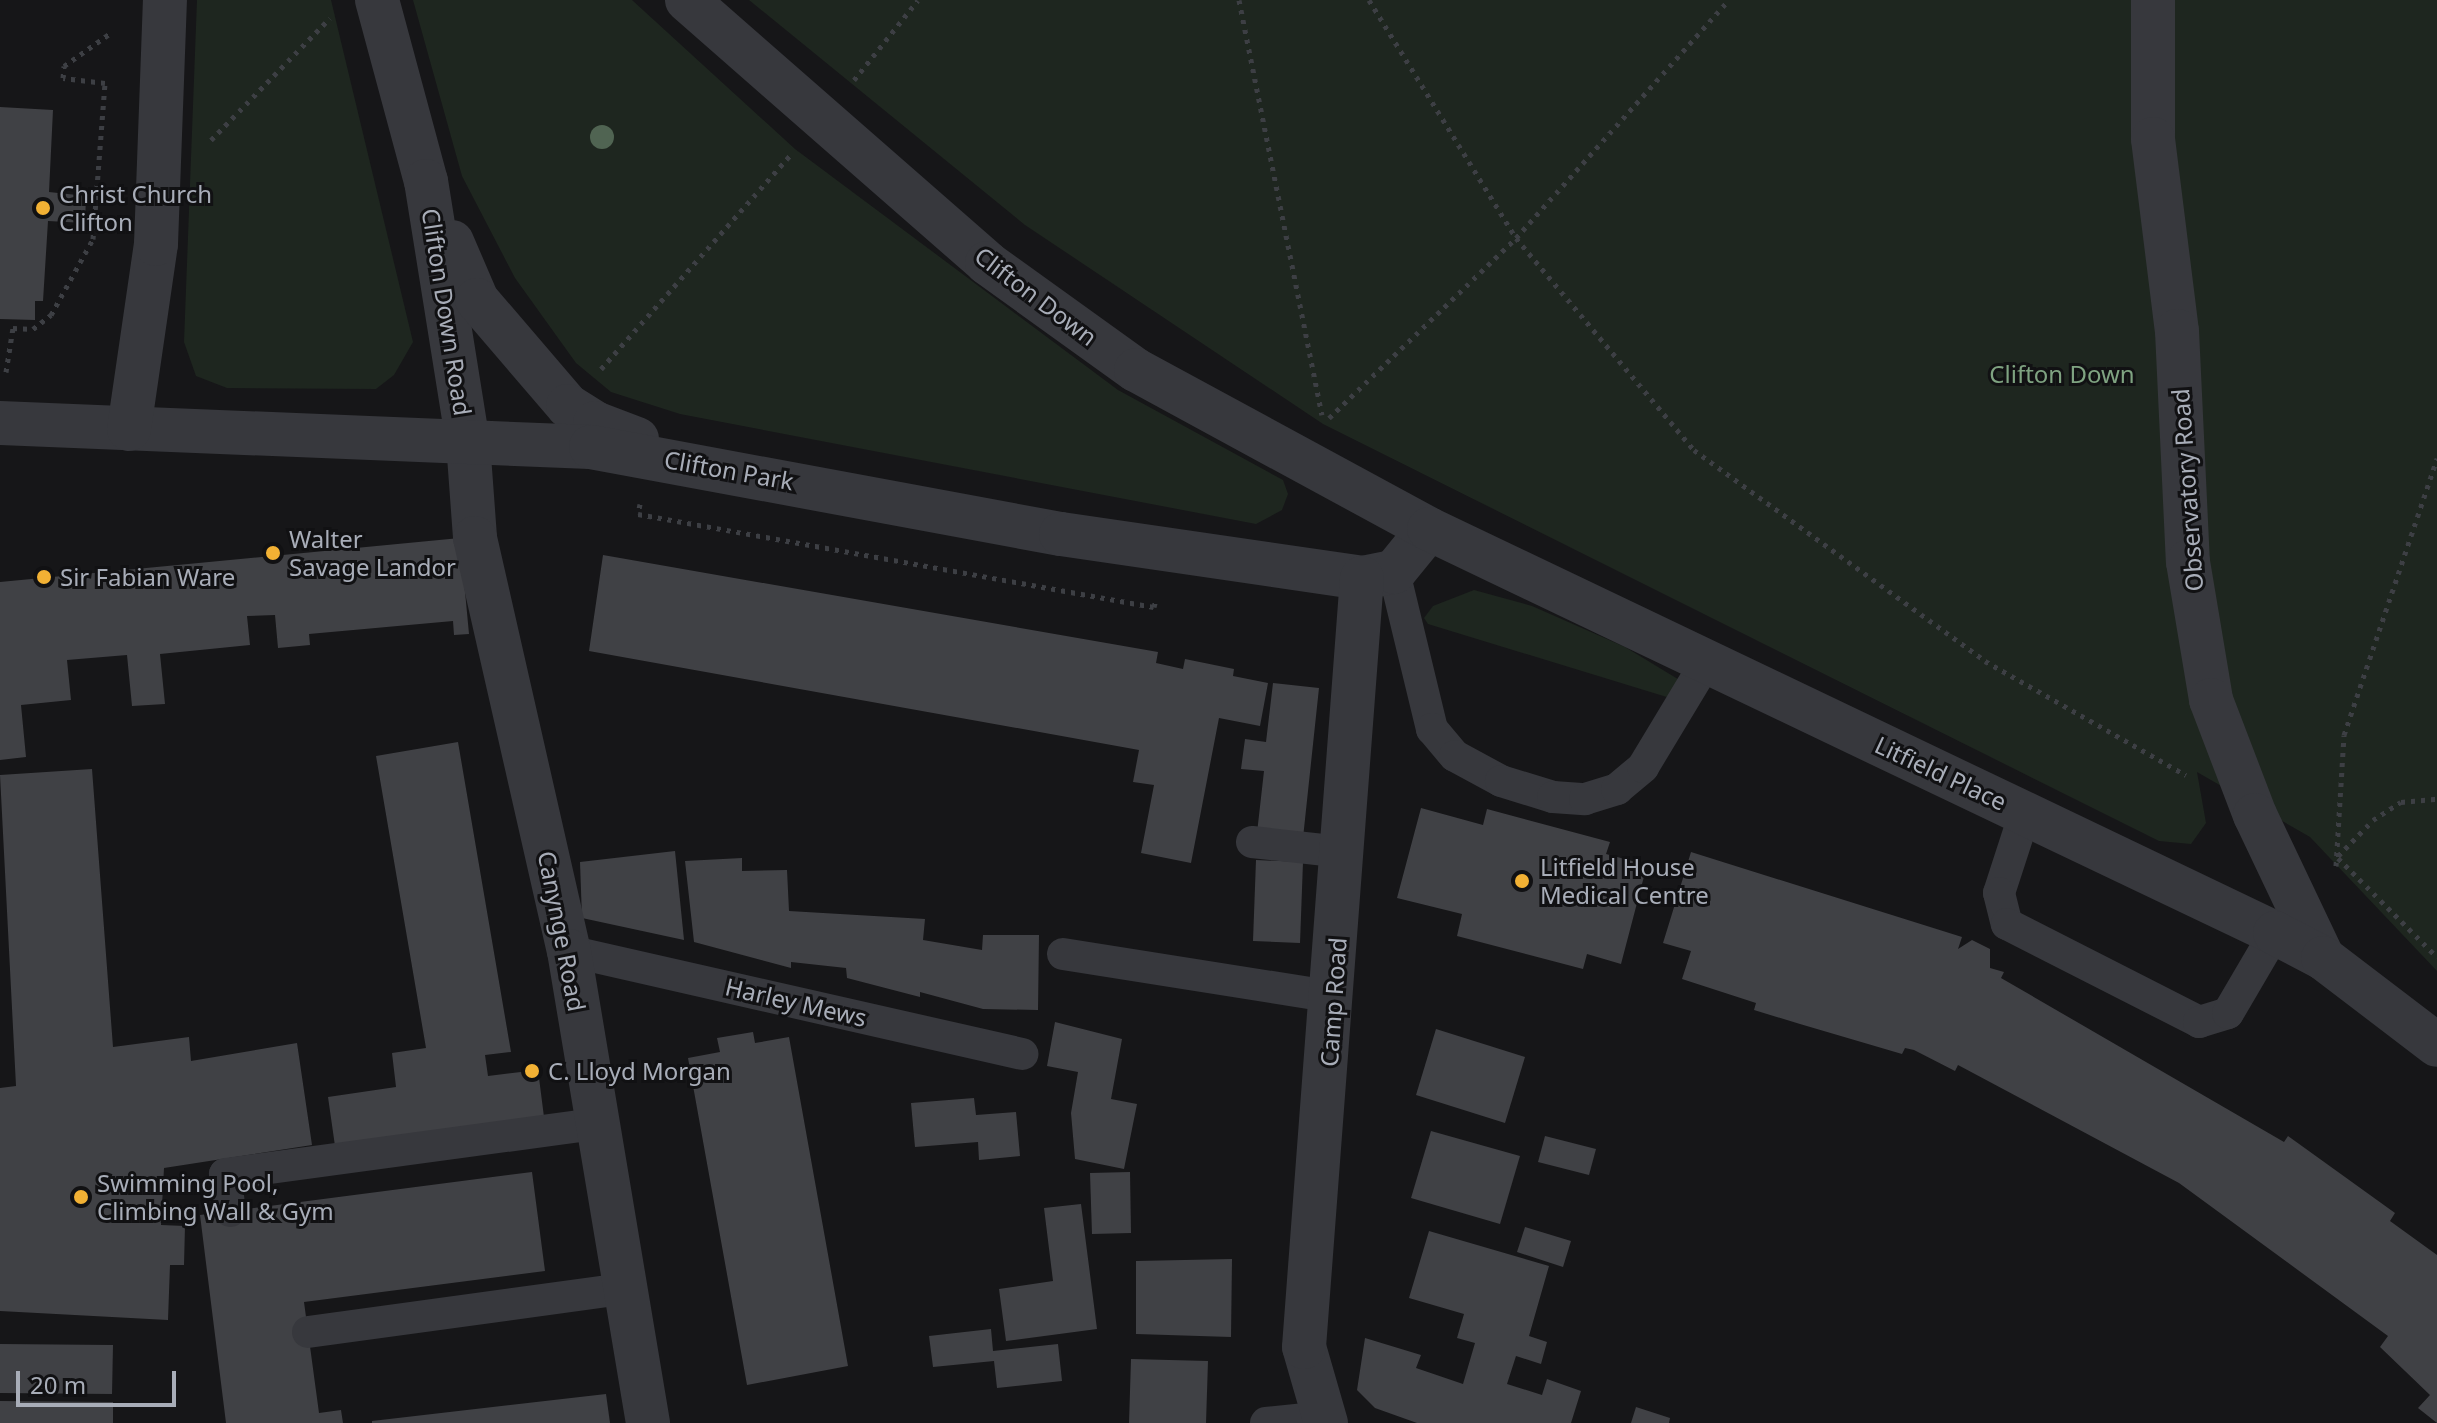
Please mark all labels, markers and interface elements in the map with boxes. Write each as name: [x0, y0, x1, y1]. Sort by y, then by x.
place label: Christ Church Clifton: [59, 180, 212, 236]
marker: Christ Church Clifton: [34, 199, 52, 217]
street label: Clifton Down Road: [416, 206, 478, 418]
street label: Clifton Down: [969, 241, 1103, 351]
park label: Clifton Down: [1989, 360, 2135, 388]
street label: Observatory Road: [2166, 388, 2208, 592]
street label: Clifton Park: [662, 444, 796, 496]
place label: Walter Savage Landor: [289, 525, 456, 581]
marker: Walter Savage Landor: [264, 544, 282, 562]
place label: Sir Fabian Ware: [60, 563, 235, 591]
marker: Sir Fabian Ware: [35, 568, 53, 586]
street label: Litfield Place: [1871, 730, 2011, 816]
street label: Canynge Road: [532, 848, 592, 1014]
place label: Litfield House Medical Centre: [1540, 853, 1709, 909]
marker: Litfield House Medical Centre: [1511, 870, 1533, 892]
street label: Camp Road: [1314, 936, 1352, 1068]
street label: Harley Mews: [723, 972, 869, 1032]
place label: C. Lloyd Morgan: [548, 1057, 731, 1085]
marker: C. Lloyd Morgan: [523, 1062, 541, 1080]
place label: Swimming Pool, Climbing Wall & Gym: [97, 1169, 334, 1225]
marker: Swimming Pool, Climbing Wall & Gym: [72, 1188, 90, 1206]
scale bar: [20, 1355, 180, 1405]
text: 20 m: [30, 1368, 86, 1401]

